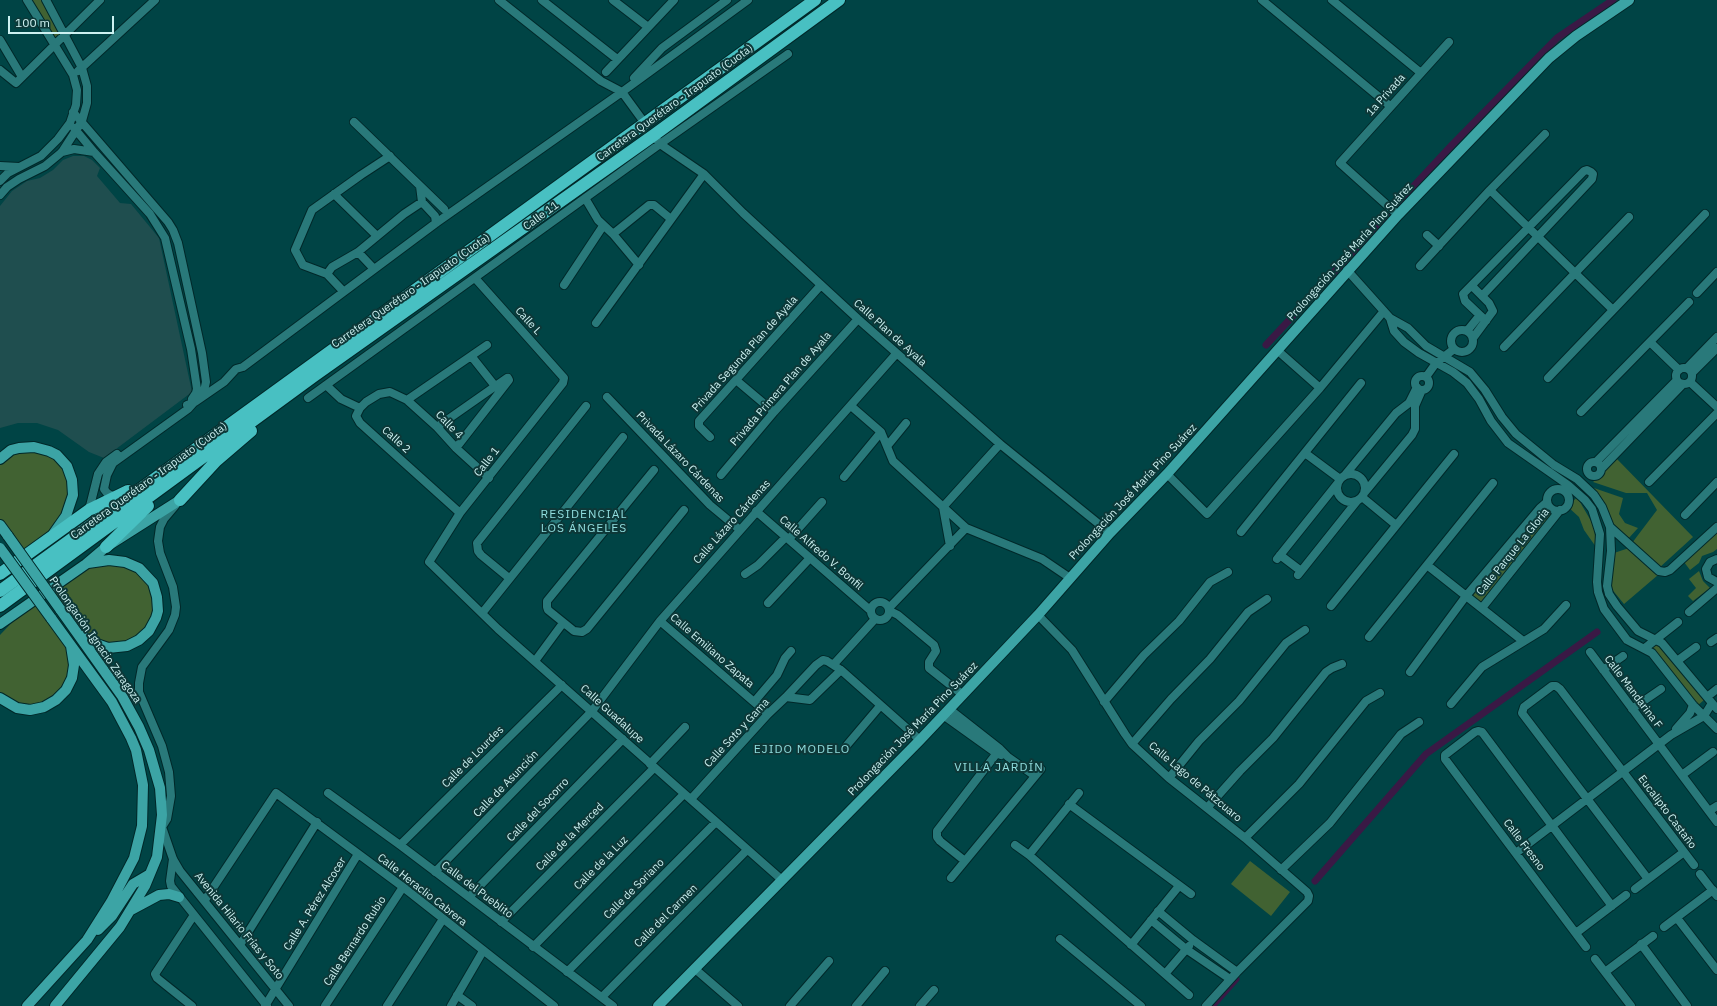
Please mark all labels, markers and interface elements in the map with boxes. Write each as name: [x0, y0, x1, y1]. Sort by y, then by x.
scale bar: [10, 8, 116, 34]
text: 100 m: [15, 15, 50, 30]
street label: Carretera Querétaro - Irapuato (Cuota): [594, 42, 756, 164]
street label: 1a Privada: [1364, 71, 1408, 119]
street label: Prolongación José María Pino Suárez: [1285, 180, 1415, 324]
street label: Calle 11: [521, 199, 561, 233]
street label: Carretera Querétaro - Irapuato (Cuota): [329, 231, 493, 351]
street label: Privada Segunda Plan de Ayala: [689, 293, 801, 415]
street label: Calle Plan de Ayala: [851, 297, 929, 369]
street label: Calle L: [512, 304, 544, 338]
street label: Privada Primera Plan de Ayala: [728, 329, 834, 449]
street label: Calle 4: [432, 408, 466, 442]
street label: Privada Lázaro Cárdenas: [633, 409, 727, 505]
street label: Carretera Querétaro - Irapuato (Cuota): [68, 420, 230, 542]
street label: Prolongación José María Pino Suárez: [1066, 421, 1200, 563]
street label: Calle 2: [379, 424, 413, 456]
street label: Calle 1: [471, 445, 503, 479]
street label: Calle Lázaro Cárdenas: [691, 477, 773, 567]
street label: Calle Parque La Gloria: [1474, 506, 1552, 598]
district label: RESIDENCIAL LOS ÁNGELES: [541, 508, 627, 536]
street label: Calle Alfredo V. Bonfil: [776, 513, 866, 593]
street label: Prolongación Ignacio Zaragoza: [46, 574, 144, 706]
street label: Calle Emiliano Zapata: [667, 611, 757, 691]
street label: Calle Mandarina F: [1601, 653, 1665, 731]
street label: Prolongación José María Pino Suárez: [845, 659, 981, 799]
street label: Calle Guadalupe: [578, 682, 646, 746]
street label: Calle Soto y Gama: [702, 696, 772, 770]
street label: Calle de Lourdes: [439, 723, 507, 791]
street label: Calle Lago de Pátzcuaro: [1146, 739, 1244, 825]
district label: EJIDO MODELO: [754, 743, 850, 757]
street label: Calle de Asunción: [471, 748, 541, 820]
district label: VILLA JARDÍN: [954, 761, 1044, 775]
street label: Eucalipto Castaño: [1635, 773, 1699, 851]
street label: Calle del Socorro: [504, 775, 572, 845]
street label: Calle de la Merced: [533, 800, 607, 874]
street label: Calle Fresno: [1500, 817, 1548, 873]
street label: Calle de la Luz: [571, 833, 631, 893]
street label: Calle Heraclio Cabrera: [375, 851, 469, 929]
street label: Calle A. Pérez Alcocer: [281, 855, 349, 953]
street label: Calle de Soriano: [601, 856, 667, 922]
street label: Calle del Pueblito: [439, 859, 515, 921]
street label: Avenida Hilario Frías y Soto: [192, 870, 286, 982]
street label: Calle del Carmen: [632, 882, 700, 950]
street label: Calle Bernardo Rubio: [321, 894, 389, 988]

